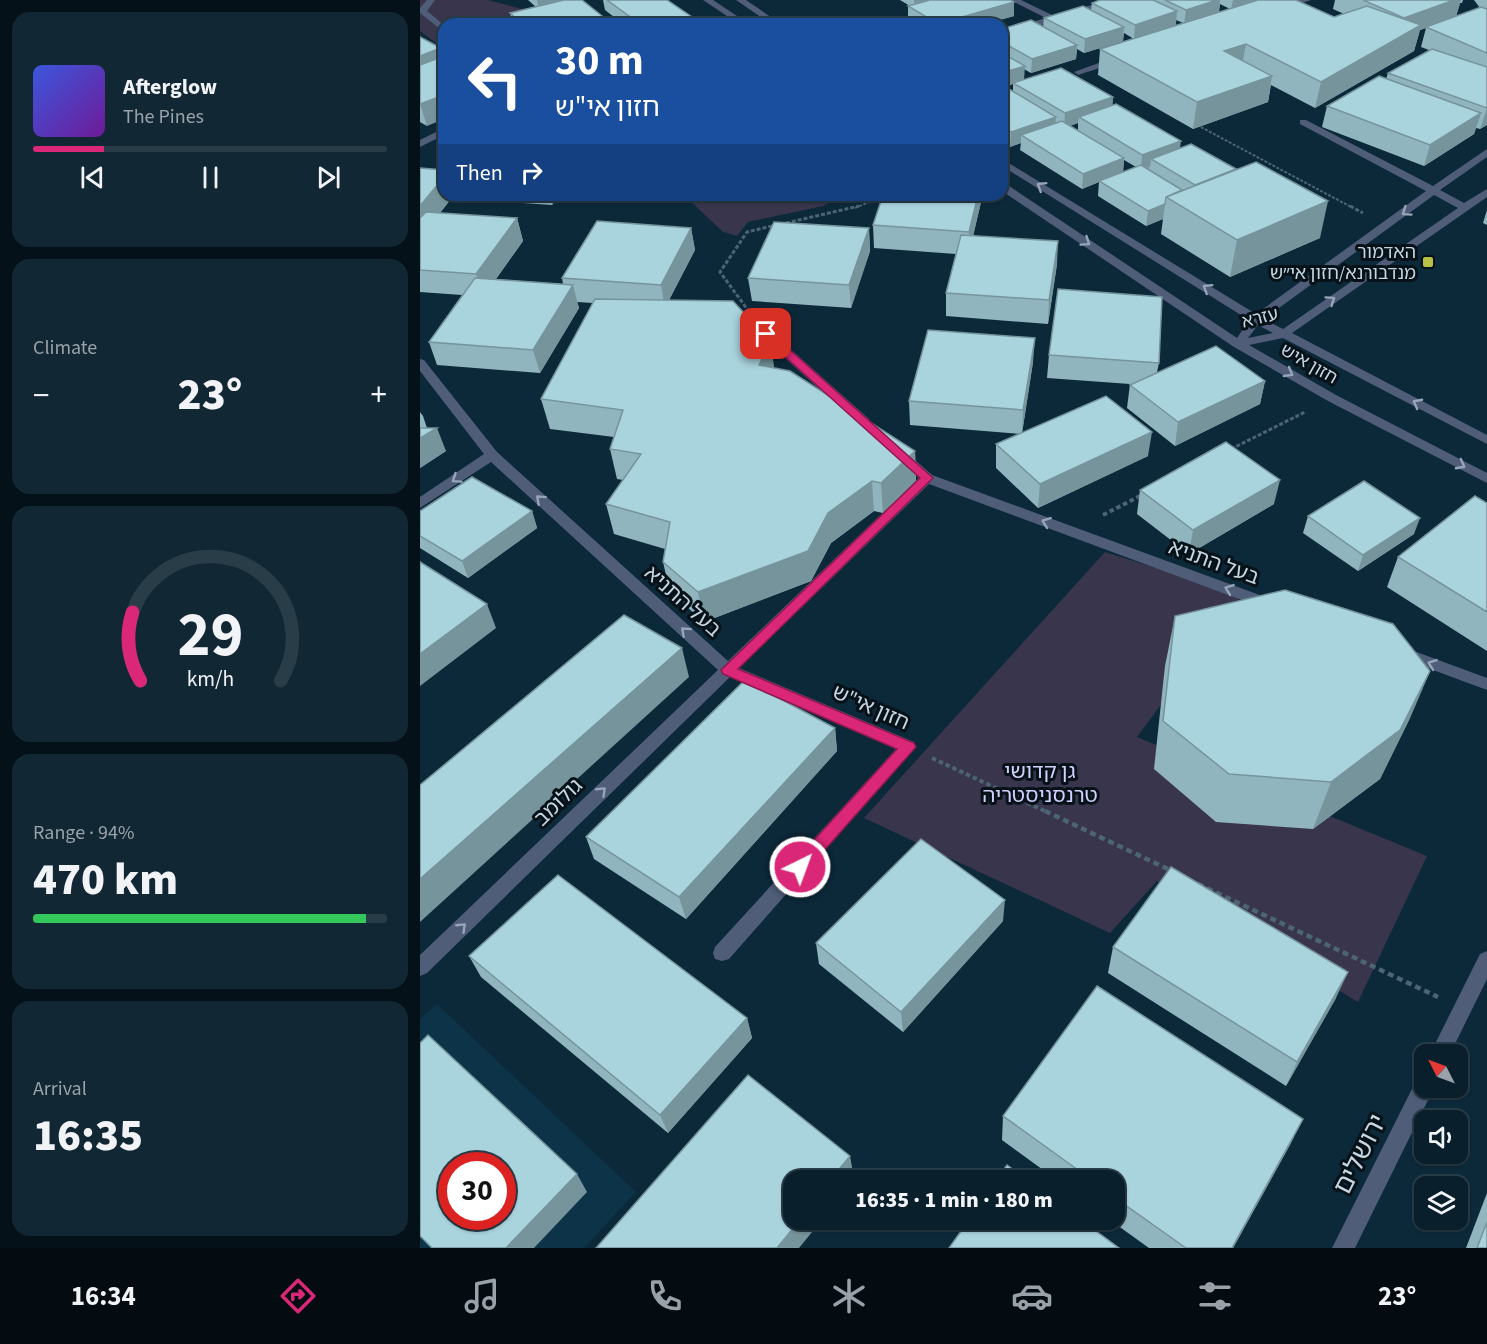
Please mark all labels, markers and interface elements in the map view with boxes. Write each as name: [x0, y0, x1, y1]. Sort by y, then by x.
text: 30 m: [555, 31, 644, 91]
icon: left: [456, 42, 534, 120]
text: Afterglow: [123, 71, 217, 103]
text: חזון אי"ש: [555, 88, 660, 127]
text: The Pines: [123, 103, 204, 131]
icon: right: [515, 156, 548, 189]
text: Then: [456, 157, 503, 189]
icon: previous: [76, 161, 109, 194]
icon: pause: [194, 161, 227, 194]
icon: next: [312, 161, 345, 194]
one-way arrow: [1037, 181, 1047, 193]
one-way arrow: [1402, 205, 1413, 216]
one-way arrow: [1079, 234, 1090, 245]
place label: האדמור מנדבורנא/חזון אי״ש: [1270, 240, 1416, 286]
marker: האדמור מנדבורנא/חזון אי״ש: [1421, 255, 1435, 269]
one-way arrow: [1203, 284, 1213, 296]
one-way arrow: [1325, 296, 1336, 307]
street label: עזרא: [1239, 301, 1281, 335]
pin: [740, 308, 791, 359]
icon: arrive: [749, 317, 782, 350]
text: Climate: [33, 334, 97, 362]
street label: חזון איש: [1276, 338, 1342, 390]
text: 23°: [178, 363, 242, 427]
one-way arrow: [1283, 365, 1293, 377]
text: −: [33, 372, 49, 419]
text: +: [371, 372, 387, 419]
one-way arrow: [1412, 399, 1423, 411]
one-way arrow: [1454, 458, 1465, 469]
one-way arrow: [452, 472, 463, 483]
one-way arrow: [537, 496, 548, 507]
one-way arrow: [1041, 517, 1052, 530]
street label: בעל התניא: [1165, 532, 1263, 592]
street label: בעל התניא: [638, 558, 728, 644]
one-way arrow: [1225, 584, 1235, 597]
text: 29: [177, 591, 243, 680]
one-way arrow: [681, 627, 691, 638]
one-way arrow: [1427, 659, 1438, 671]
text: km/h: [186, 664, 234, 695]
street label: חזון אי"ש: [828, 677, 914, 737]
park label: גן קדושי טרנסניסטריה: [982, 756, 1098, 810]
street label: גולומב: [527, 771, 589, 833]
one-way arrow: [596, 787, 606, 798]
text: Range · 94%: [33, 819, 134, 847]
position arrow: [768, 835, 832, 899]
text: 470 km: [33, 848, 178, 912]
one-way arrow: [455, 923, 466, 934]
north arrow: [1414, 1044, 1468, 1098]
map controls: [1414, 1044, 1468, 1230]
text: Arrival: [33, 1075, 87, 1103]
text: 16:35: [33, 1104, 143, 1168]
street label: ירושלים: [1324, 1107, 1396, 1201]
button: sound: [1414, 1110, 1468, 1164]
speed limit sign: 30: [438, 1152, 516, 1230]
button: layers: [1414, 1176, 1468, 1230]
text: 16:35 · 1 min · 180 m: [855, 1184, 1053, 1216]
icon: directions: [277, 1275, 319, 1317]
icon: music: [461, 1275, 503, 1317]
icon: phone: [644, 1275, 686, 1317]
icon: climate: [828, 1275, 870, 1317]
icon: car: [1011, 1275, 1053, 1317]
icon: filters: [1194, 1275, 1236, 1317]
text: 16:34: [71, 1277, 136, 1316]
text: 23°: [1378, 1277, 1416, 1316]

